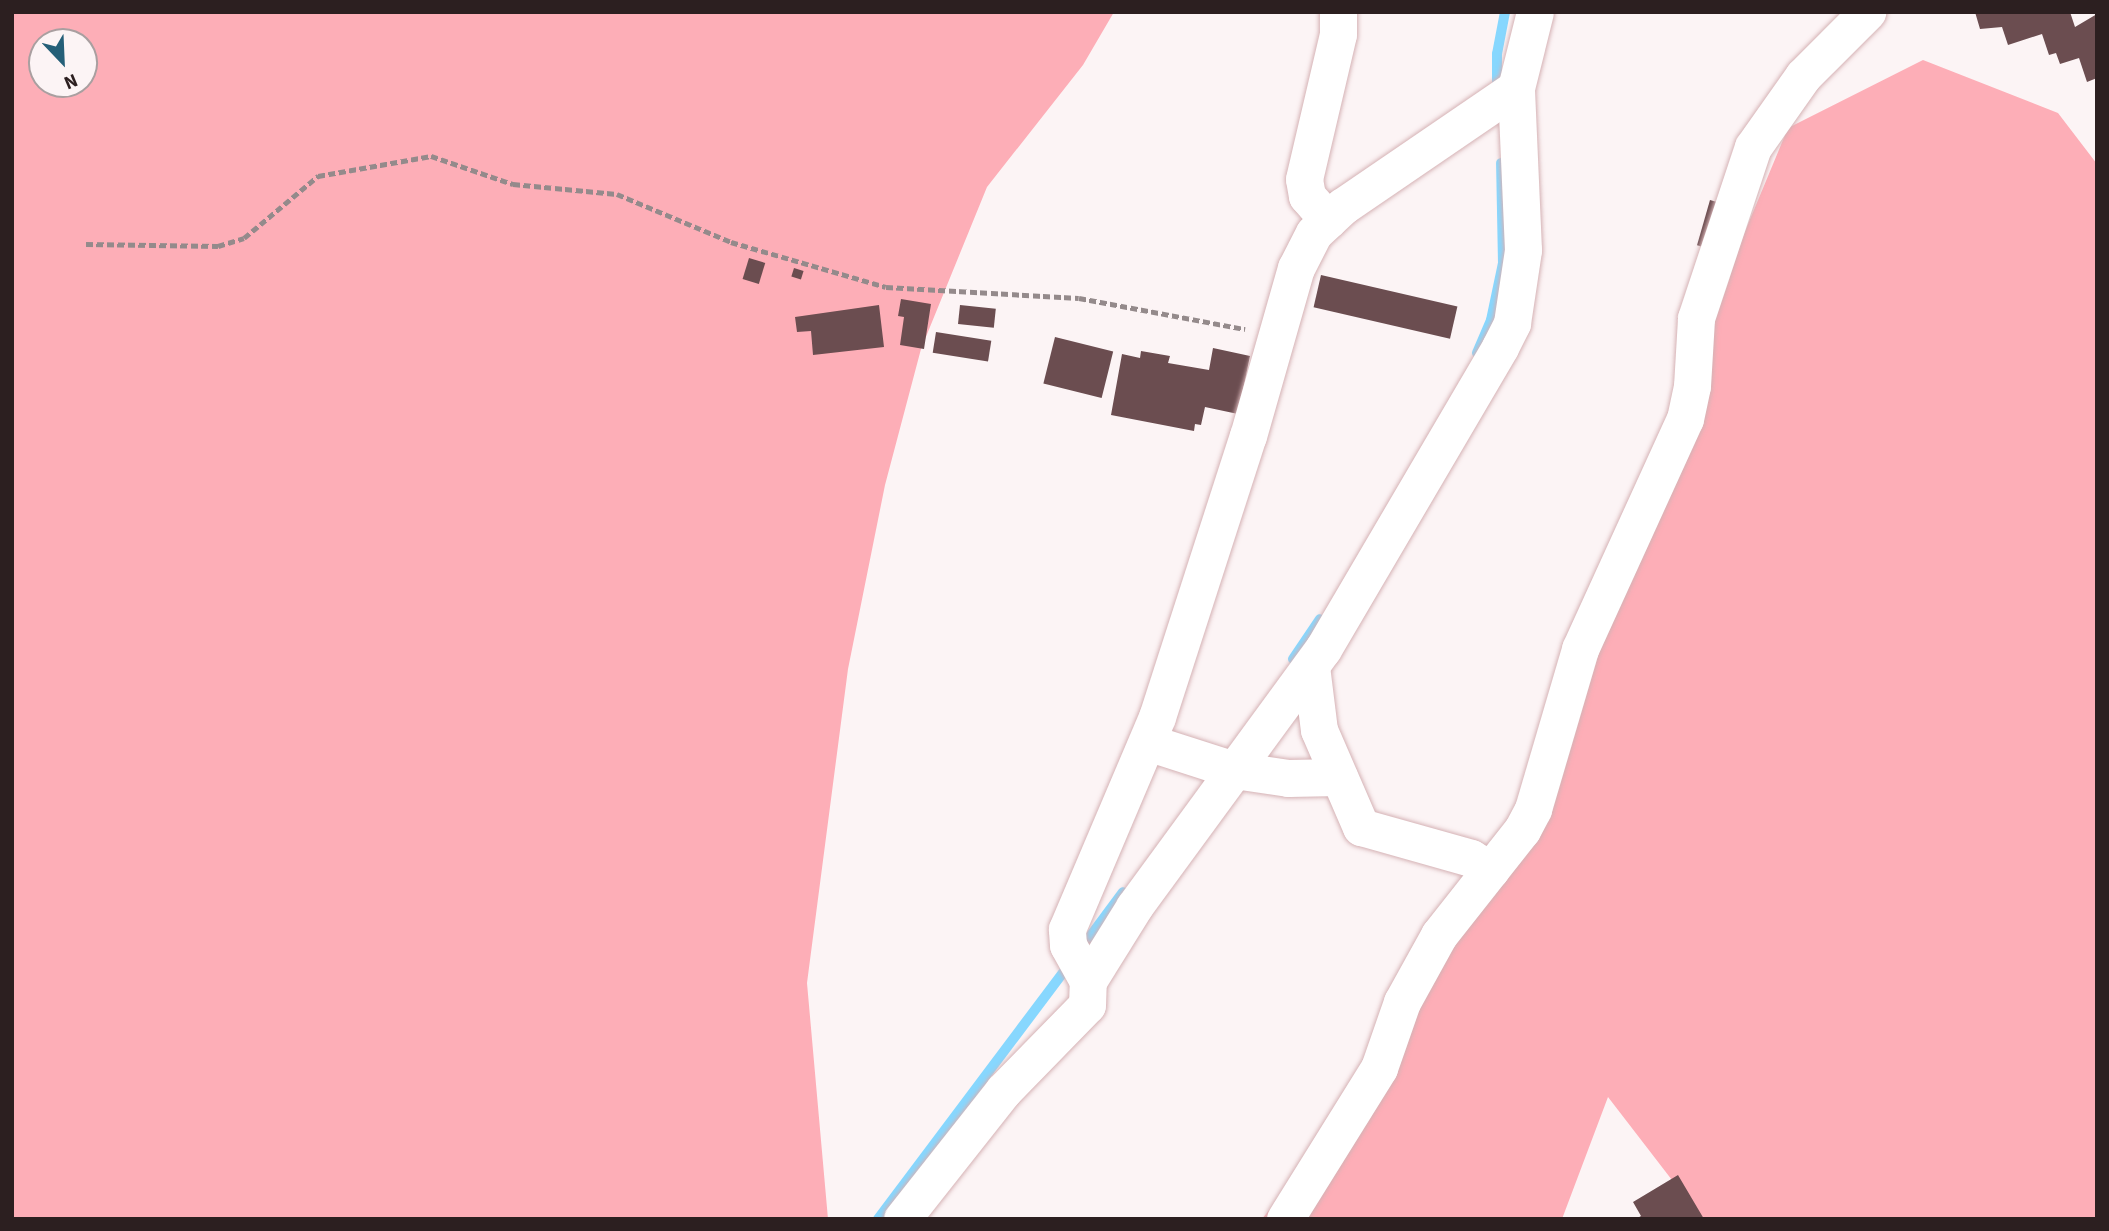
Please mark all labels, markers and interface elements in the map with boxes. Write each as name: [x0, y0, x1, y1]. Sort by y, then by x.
north arrow: [28, 28, 98, 98]
text: N: [60, 66, 82, 96]

